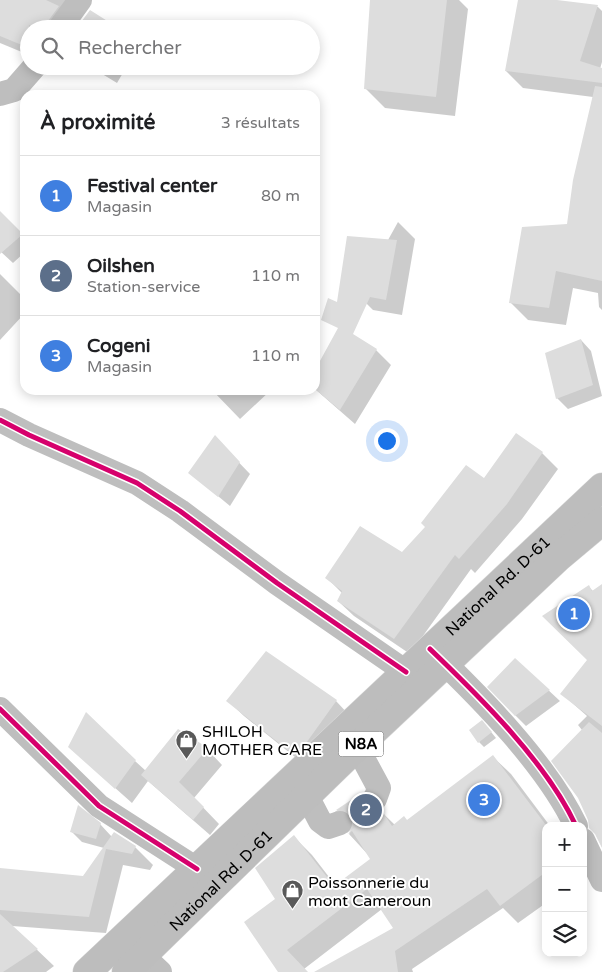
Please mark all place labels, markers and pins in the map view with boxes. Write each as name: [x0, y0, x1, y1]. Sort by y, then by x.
pin: 1: [558, 595, 590, 633]
place label: SHILOH MOTHER CARE: [202, 722, 322, 760]
shop icon: SHILOH MOTHER CARE: [174, 728, 198, 759]
pin: 3: [468, 781, 500, 819]
pin: 2: [350, 791, 382, 829]
place label: Poissonnerie du mont Cameroun: [308, 873, 431, 911]
shop icon: Poissonnerie du mont Cameroun: [280, 879, 304, 910]

